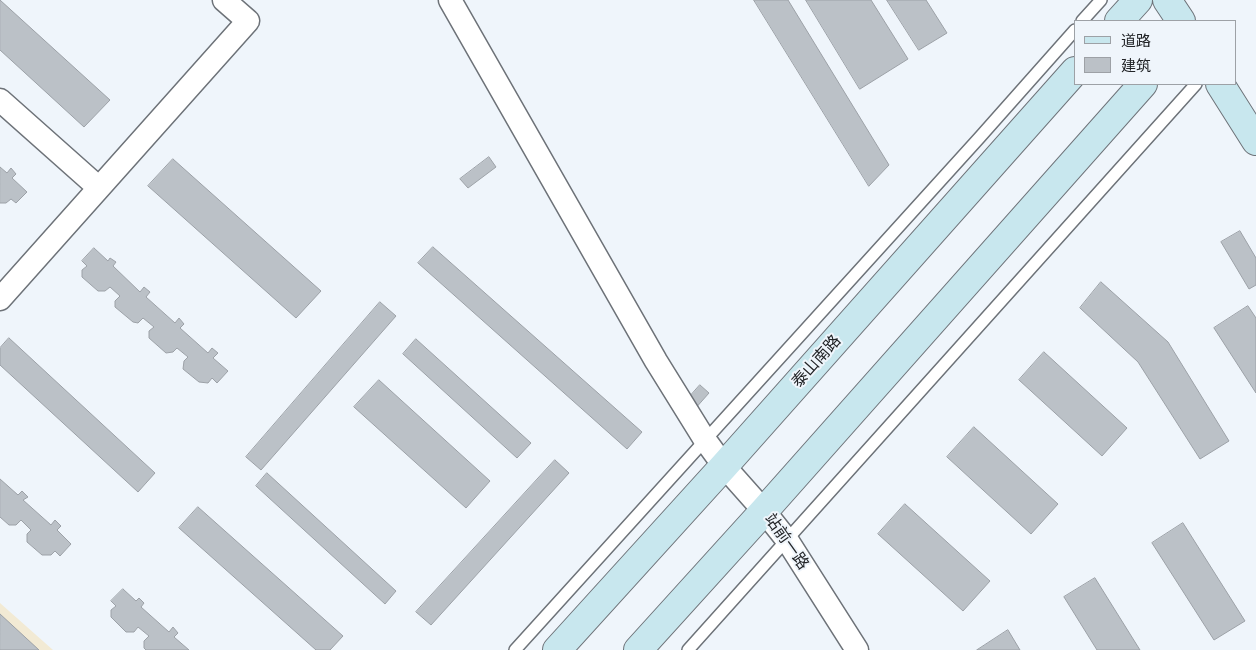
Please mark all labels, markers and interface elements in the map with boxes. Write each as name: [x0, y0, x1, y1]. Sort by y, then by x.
legend: [1074, 20, 1236, 85]
text: 道路: [1121, 30, 1151, 51]
text: 建筑: [1121, 55, 1151, 76]
street label: 泰山南路: [788, 332, 846, 392]
street label: 站前一路: [760, 510, 812, 574]

